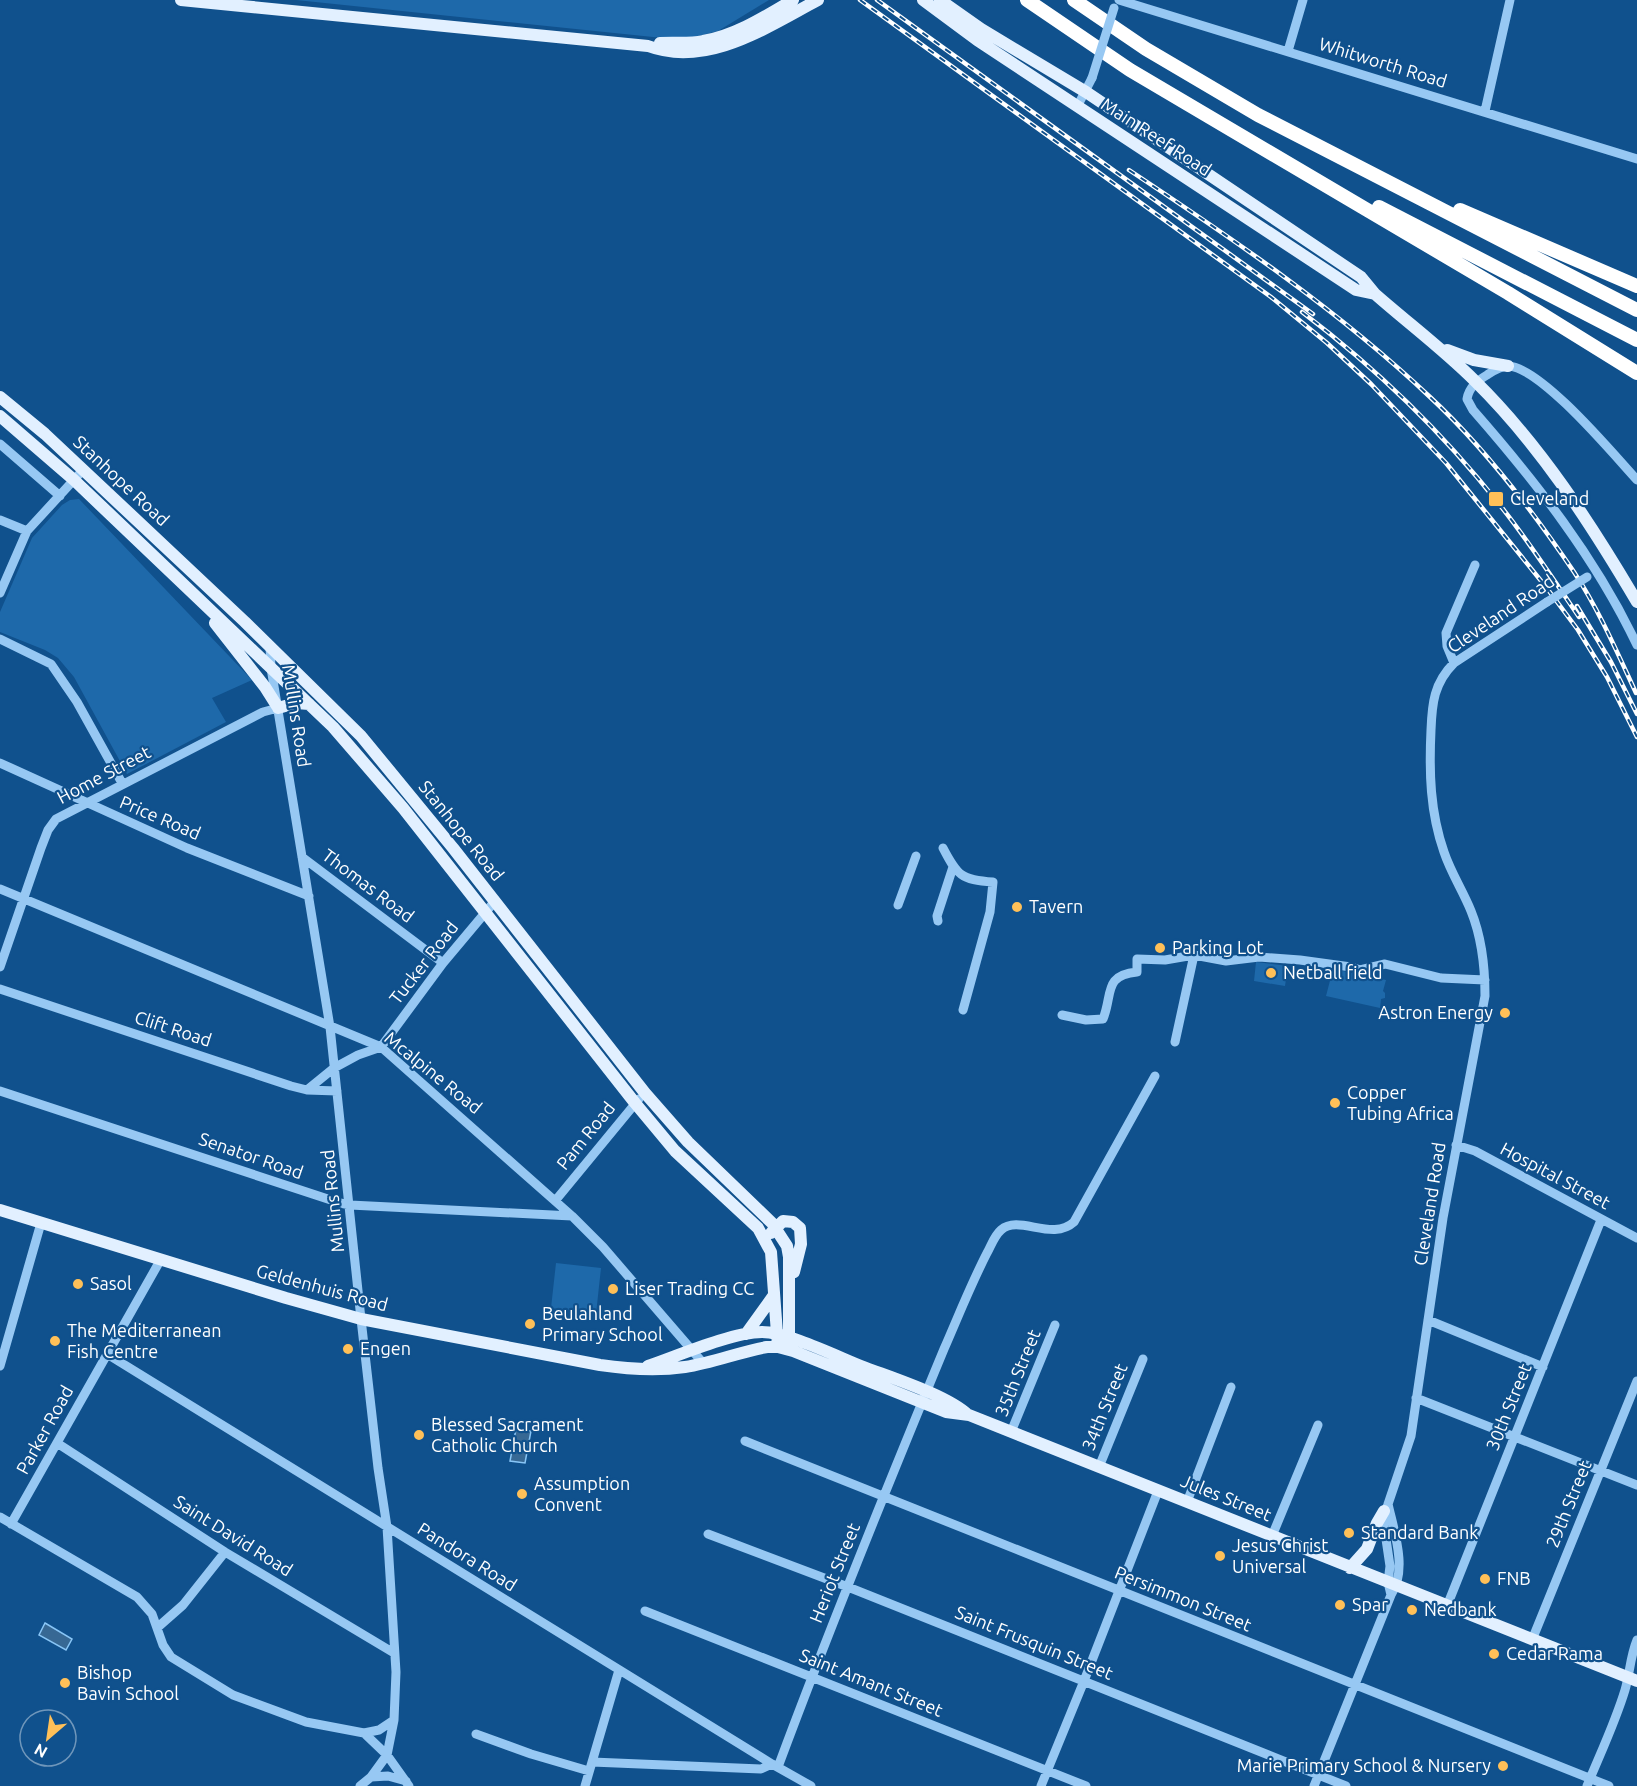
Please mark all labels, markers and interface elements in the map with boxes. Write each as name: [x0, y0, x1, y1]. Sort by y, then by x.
street label: Whitworth Road: [1317, 33, 1450, 91]
street label: Main Reef Road: [1098, 93, 1215, 179]
street label: Stanhope Road: [70, 431, 173, 529]
place label: Cleveland: [1510, 488, 1589, 508]
marker: Cleveland: [1487, 490, 1505, 508]
street label: Cleveland Road: [1443, 570, 1558, 656]
street label: Mullins Road: [279, 663, 315, 768]
street label: Home Street: [53, 741, 154, 807]
street label: Stanhope Road: [415, 776, 508, 884]
street label: Price Road: [117, 791, 204, 843]
street label: Thomas Road: [319, 844, 418, 926]
place label: Tavern: [1029, 896, 1083, 916]
marker: Tavern: [1010, 900, 1024, 914]
street label: Tucker Road: [385, 917, 462, 1008]
place label: Parking Lot: [1172, 937, 1264, 957]
marker: Parking Lot: [1153, 941, 1167, 955]
place label: Netball field: [1283, 962, 1383, 982]
marker: Netball field: [1264, 966, 1278, 980]
place label: Astron Energy: [1378, 1002, 1493, 1022]
street label: Clift Road: [132, 1006, 214, 1050]
marker: Astron Energy: [1498, 1006, 1512, 1020]
street label: Mcalpine Road: [381, 1027, 486, 1117]
place label: Copper Tubing Africa: [1347, 1082, 1454, 1123]
marker: Copper Tubing Africa: [1328, 1096, 1342, 1110]
street label: Pam Road: [552, 1098, 618, 1173]
street label: Senator Road: [197, 1128, 306, 1182]
street label: Hospital Street: [1497, 1138, 1614, 1212]
street label: Cleveland Road: [1409, 1141, 1449, 1267]
street label: Mullins Road: [317, 1149, 347, 1254]
street label: Geldenhuis Road: [254, 1260, 390, 1314]
place label: Sasol: [90, 1273, 132, 1293]
marker: Sasol: [71, 1277, 85, 1291]
place label: Liser Trading CC: [625, 1278, 754, 1298]
marker: Liser Trading CC: [606, 1282, 620, 1296]
place label: Beulahland Primary School: [542, 1303, 663, 1344]
marker: Beulahland Primary School: [523, 1317, 537, 1331]
place label: The Mediterranean Fish Centre: [67, 1320, 221, 1361]
street label: 35th Street: [991, 1326, 1044, 1419]
marker: The Mediterranean Fish Centre: [48, 1334, 62, 1348]
place label: Engen: [360, 1338, 411, 1358]
marker: Engen: [341, 1342, 355, 1356]
street label: 34th Street: [1078, 1360, 1131, 1453]
street label: 30th Street: [1482, 1360, 1535, 1453]
street label: Parker Road: [12, 1382, 77, 1477]
place label: Blessed Sacrament Catholic Church: [431, 1414, 583, 1455]
marker: Blessed Sacrament Catholic Church: [412, 1428, 426, 1442]
street label: 29th Street: [1542, 1457, 1595, 1550]
street label: Jules Street: [1178, 1470, 1275, 1524]
place label: Assumption Convent: [534, 1473, 630, 1514]
marker: Assumption Convent: [515, 1487, 529, 1501]
street label: Saint David Road: [171, 1491, 296, 1580]
street label: Pandora Road: [414, 1518, 521, 1595]
street label: Heriot Street: [805, 1520, 863, 1625]
place label: Standard Bank: [1361, 1522, 1478, 1542]
marker: Standard Bank: [1342, 1526, 1356, 1540]
place label: Jesus Christ Universal: [1232, 1535, 1328, 1576]
marker: Jesus Christ Universal: [1213, 1549, 1227, 1563]
street label: Persimmon Street: [1112, 1562, 1255, 1635]
place label: FNB: [1497, 1568, 1531, 1588]
marker: FNB: [1478, 1572, 1492, 1586]
place label: Spar: [1352, 1594, 1388, 1614]
marker: Spar: [1333, 1598, 1347, 1612]
place label: Nedbank: [1424, 1599, 1496, 1619]
street label: Saint Frusquin Street: [953, 1601, 1116, 1683]
marker: Nedbank: [1405, 1603, 1419, 1617]
place label: Cedar Rama: [1506, 1643, 1603, 1663]
street label: Saint Amant Street: [797, 1644, 946, 1720]
marker: Cedar Rama: [1487, 1647, 1501, 1661]
place label: Bishop Bavin School: [77, 1662, 179, 1703]
marker: Bishop Bavin School: [58, 1676, 72, 1690]
north arrow: [18, 1708, 78, 1768]
text: N: [31, 1740, 50, 1762]
place label: Marie Primary School & Nursery: [1237, 1755, 1491, 1775]
marker: Marie Primary School & Nursery: [1496, 1759, 1510, 1773]

